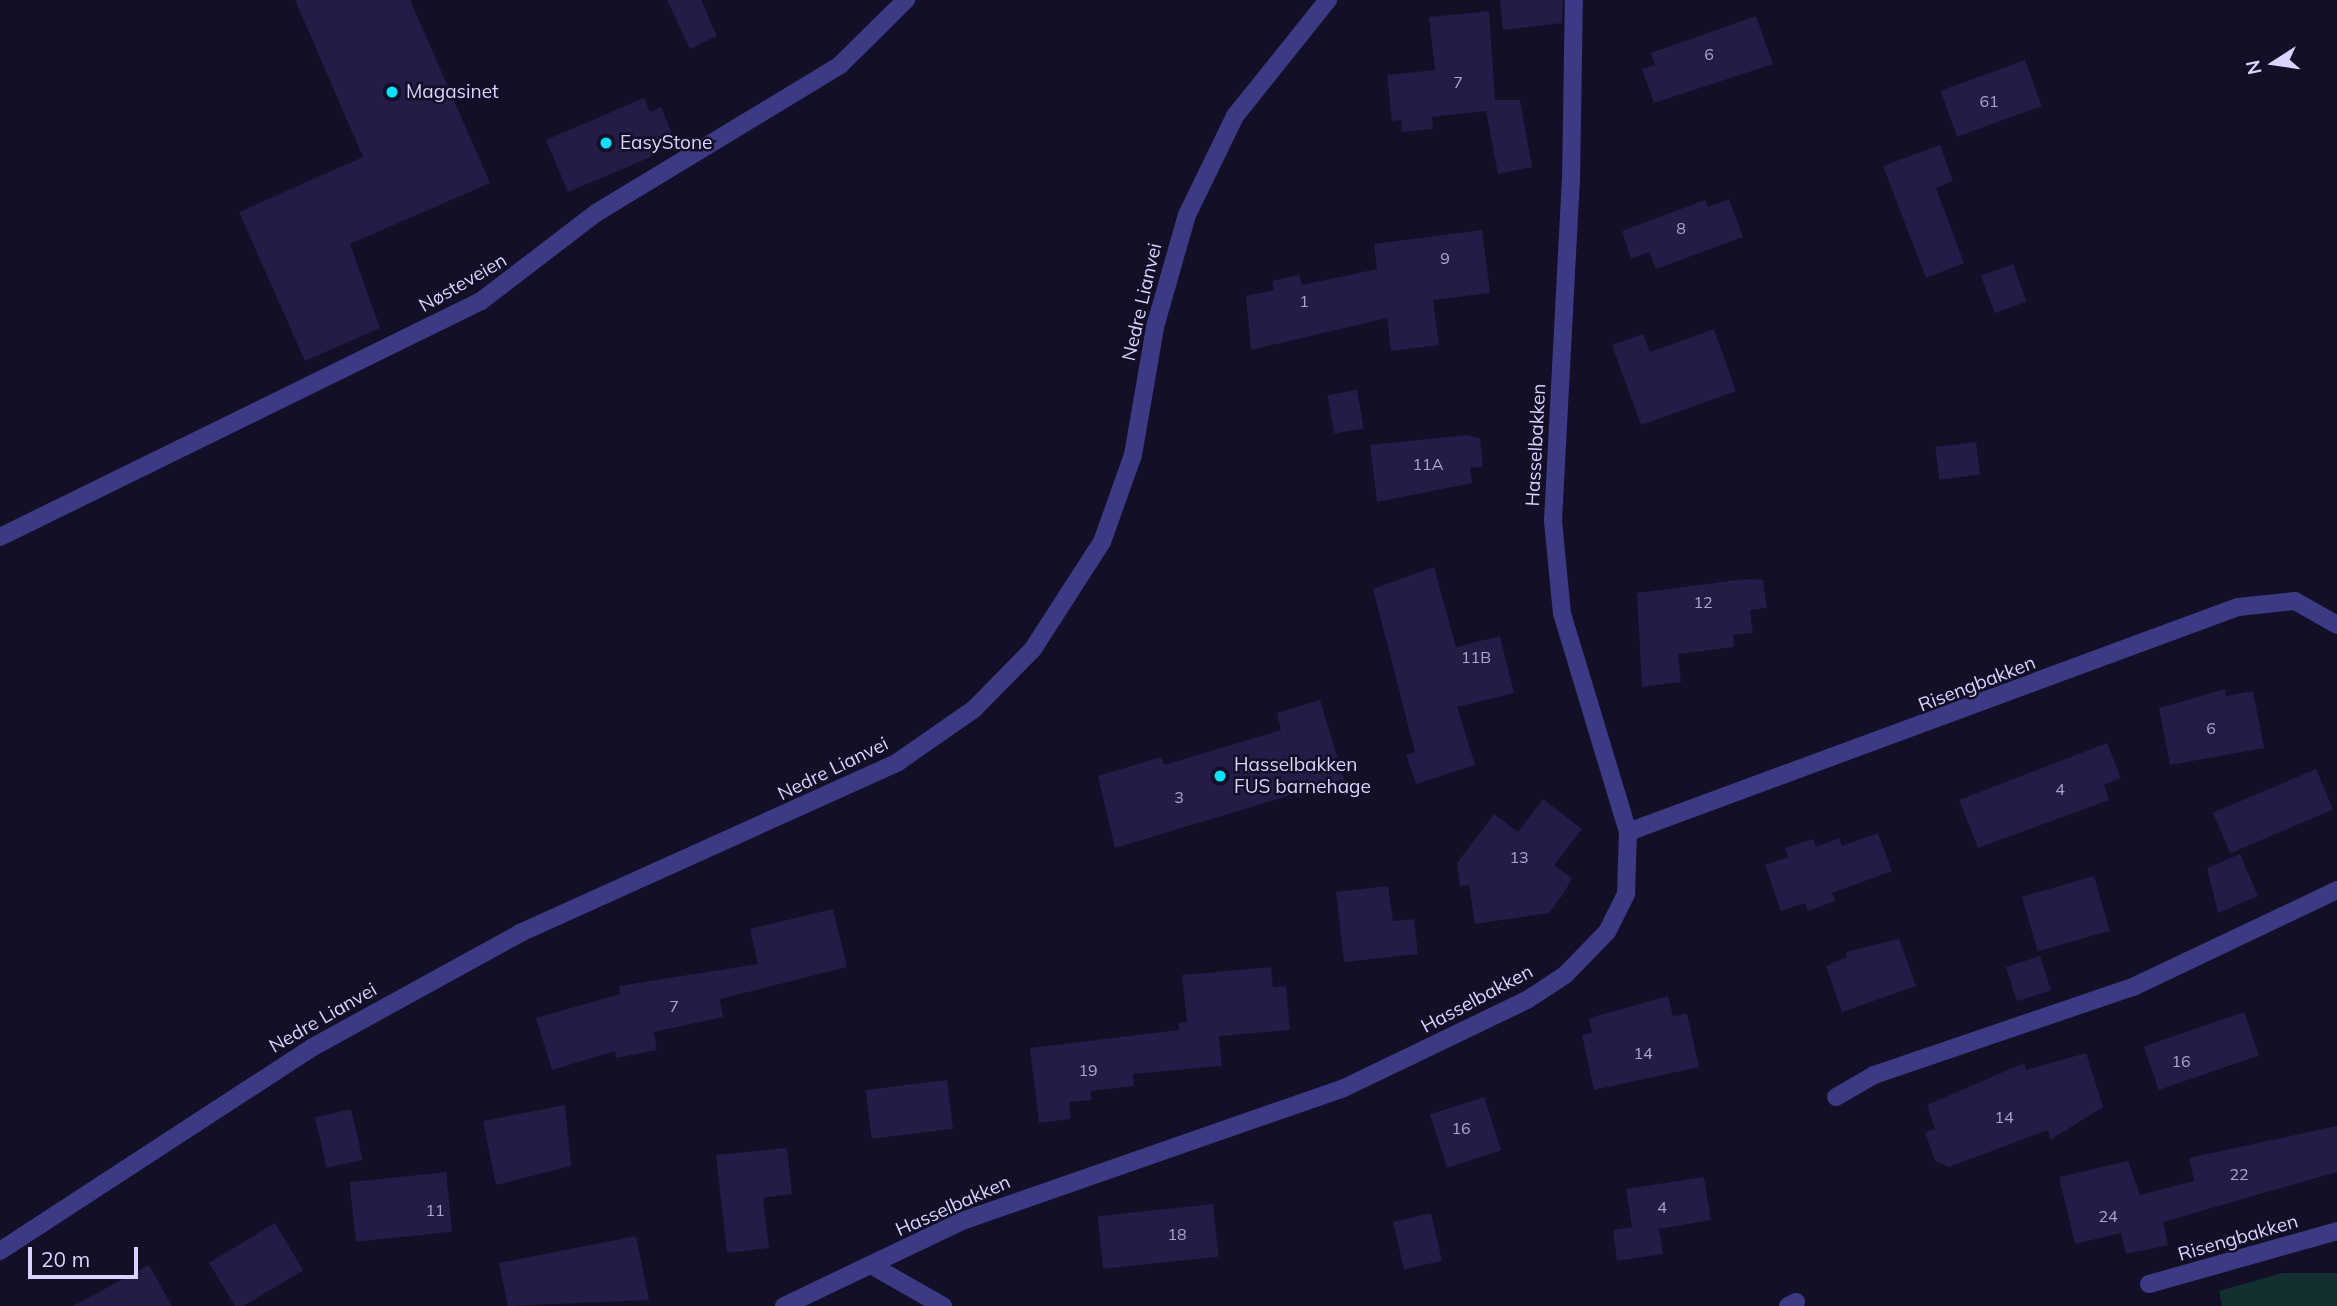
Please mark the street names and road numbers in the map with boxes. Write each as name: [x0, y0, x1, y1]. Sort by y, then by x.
street label: Nedre Lianvei: [1117, 241, 1167, 363]
street label: Nøsteveien: [415, 249, 511, 317]
street label: Hasselbakken: [1521, 383, 1551, 507]
street label: Risengbakken: [1915, 651, 2039, 717]
street label: Nedre Lianvei: [774, 732, 892, 806]
street label: Hasselbakken: [1417, 960, 1537, 1038]
street label: Nedre Lianvei: [265, 978, 381, 1058]
street label: Hasselbakken: [892, 1171, 1014, 1241]
street label: Risengbakken: [2175, 1210, 2301, 1266]

